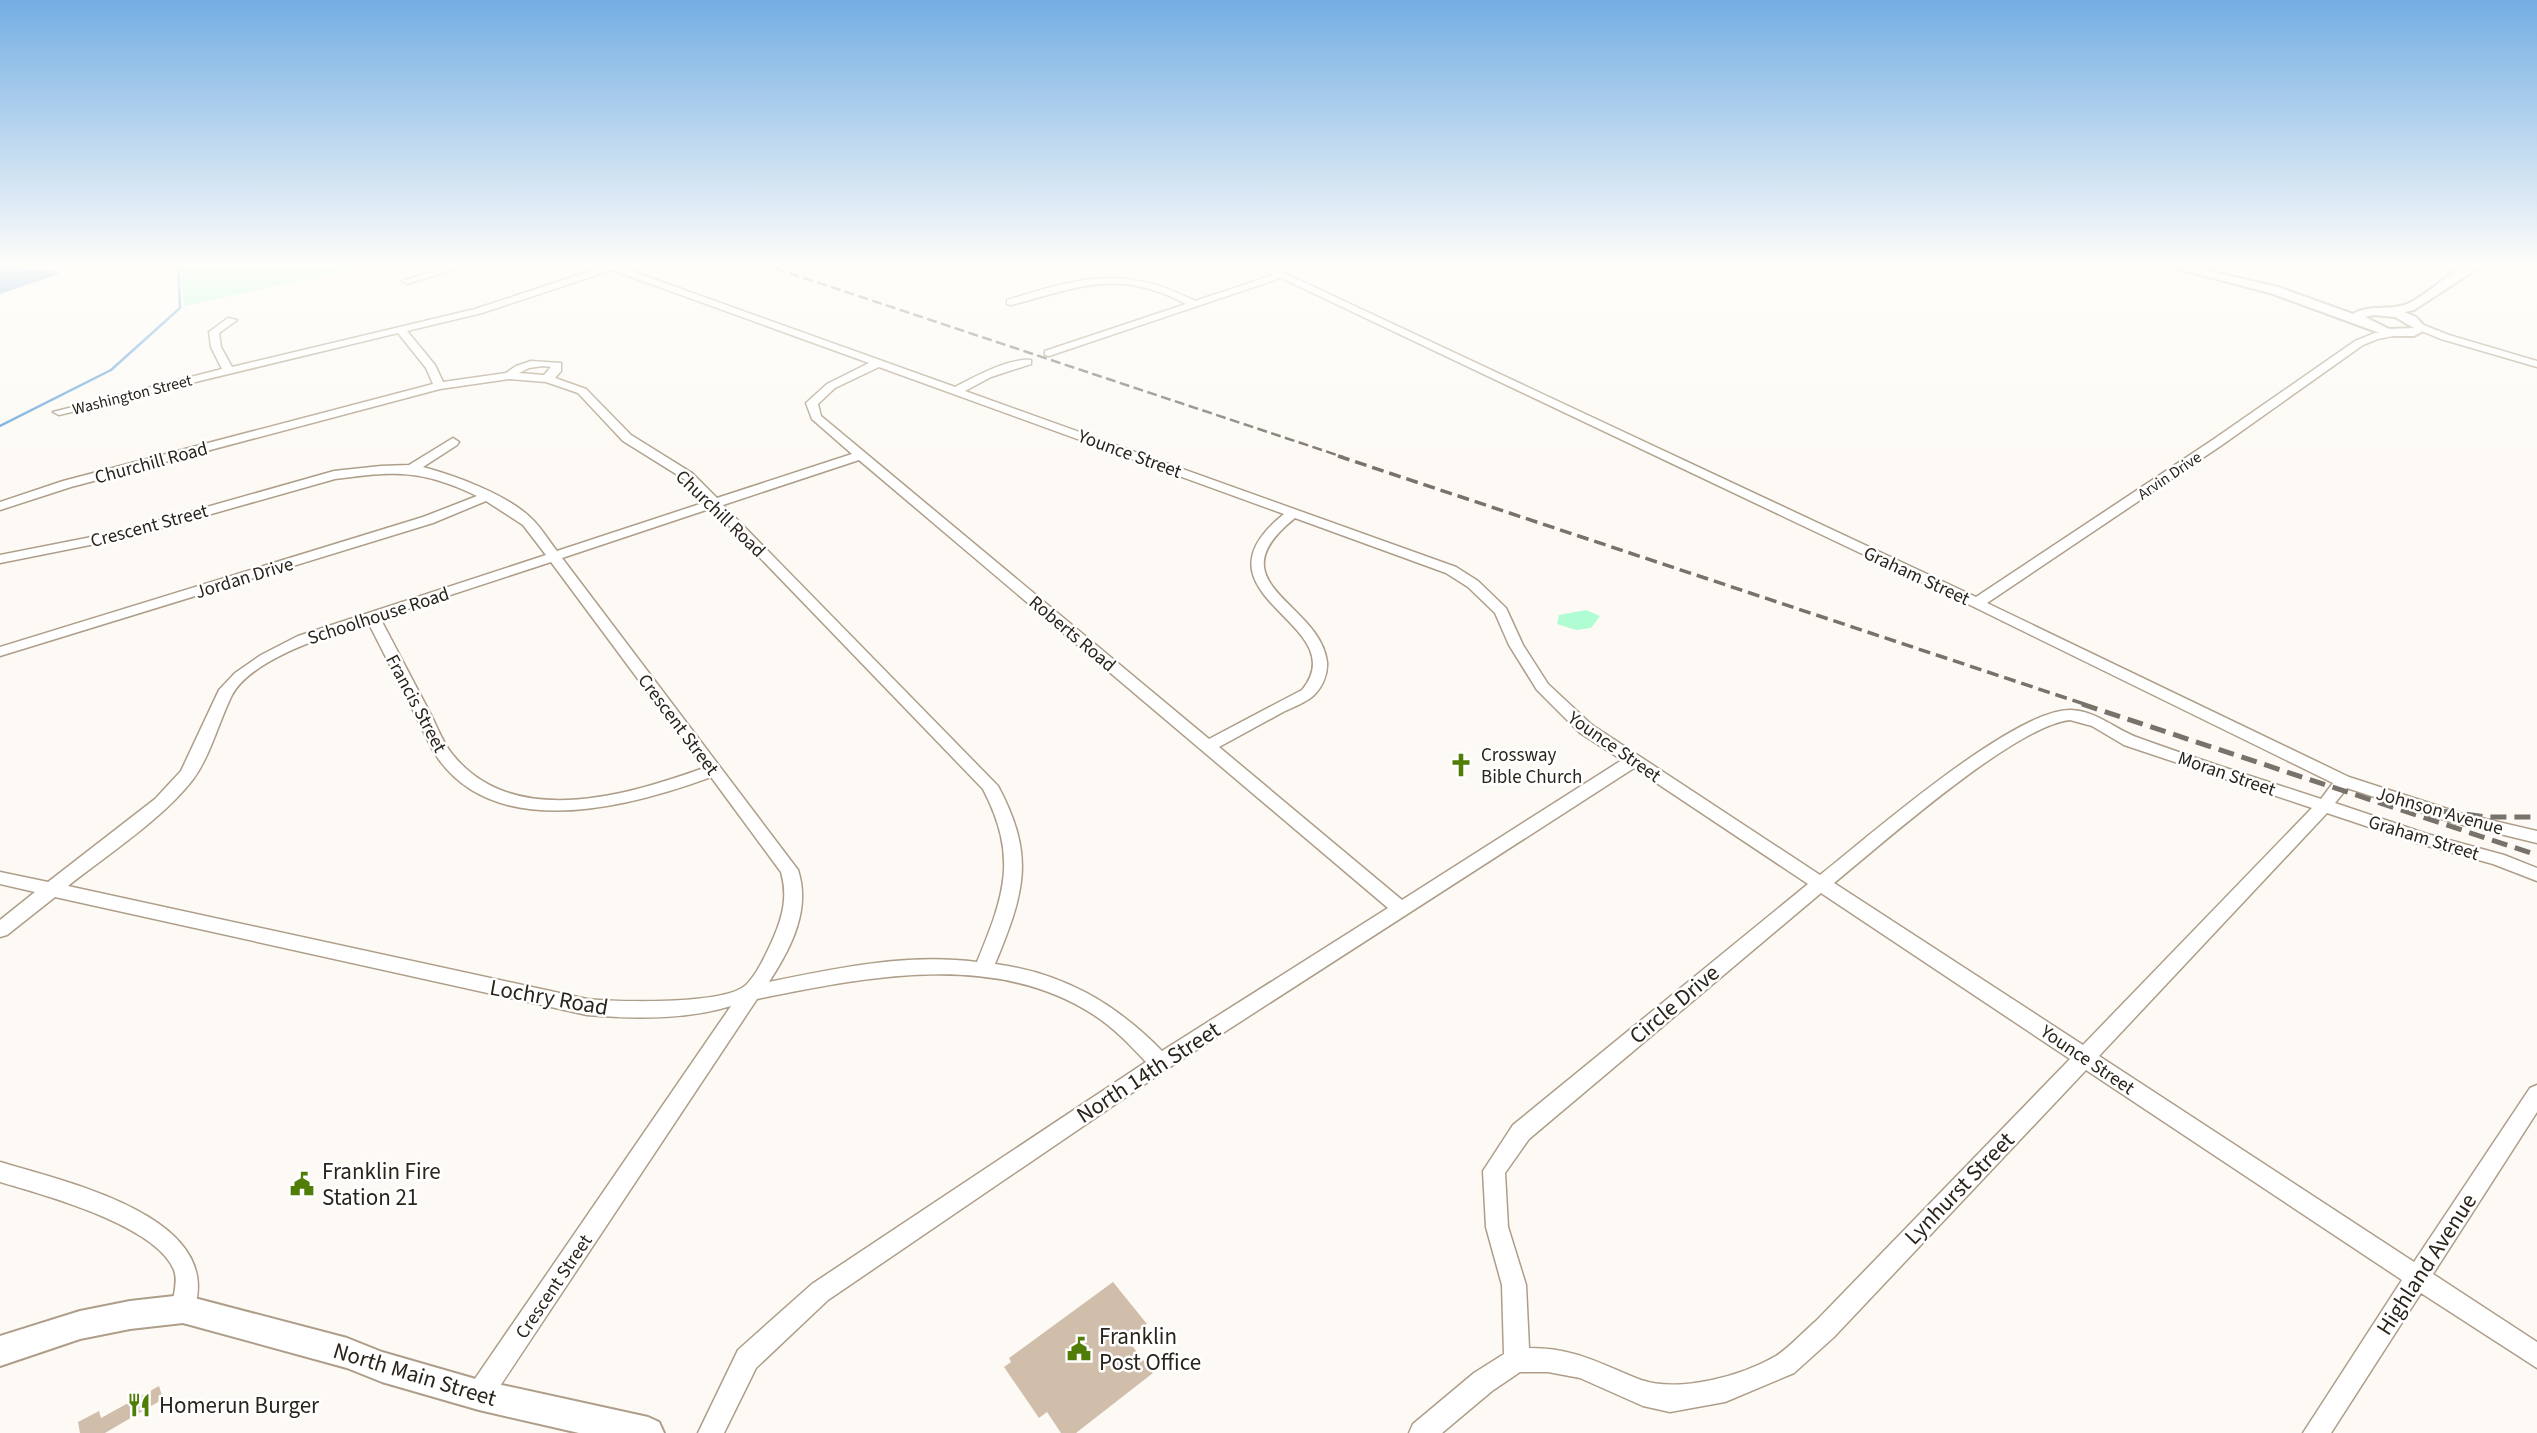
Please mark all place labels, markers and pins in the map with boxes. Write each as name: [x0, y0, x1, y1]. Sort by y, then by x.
place label: Crossway Bible Church: [1481, 742, 1582, 791]
church icon: Crossway Bible Church: [1447, 751, 1475, 779]
place label: Franklin Fire Station 21: [322, 1155, 441, 1214]
public building icon: Franklin Fire Station 21: [288, 1170, 316, 1198]
place label: Franklin Post Office: [1099, 1320, 1201, 1379]
public building icon: Franklin Post Office: [1065, 1335, 1093, 1363]
place label: Homerun Burger: [159, 1389, 320, 1422]
restaurant icon: Homerun Burger: [125, 1391, 153, 1419]

